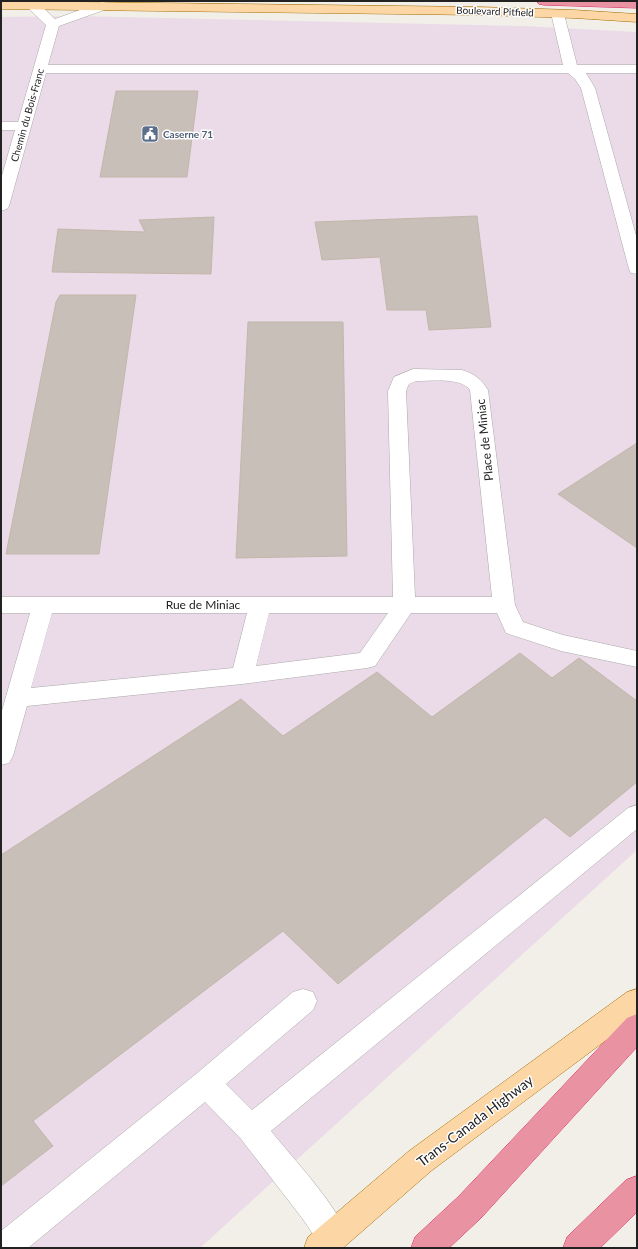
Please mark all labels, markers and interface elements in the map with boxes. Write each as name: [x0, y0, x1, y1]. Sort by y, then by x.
street label: Boulevard Pitfield: [456, 4, 534, 18]
street label: Chemin du Bois-Franc: [8, 67, 46, 163]
public building icon: Caserne 71: [140, 124, 160, 144]
place label: Caserne 71: [163, 128, 213, 140]
street label: Place de Miniac: [473, 398, 496, 482]
street label: Rue de Miniac: [166, 597, 241, 612]
street label: Trans-Canada Highway: [413, 1071, 537, 1170]

